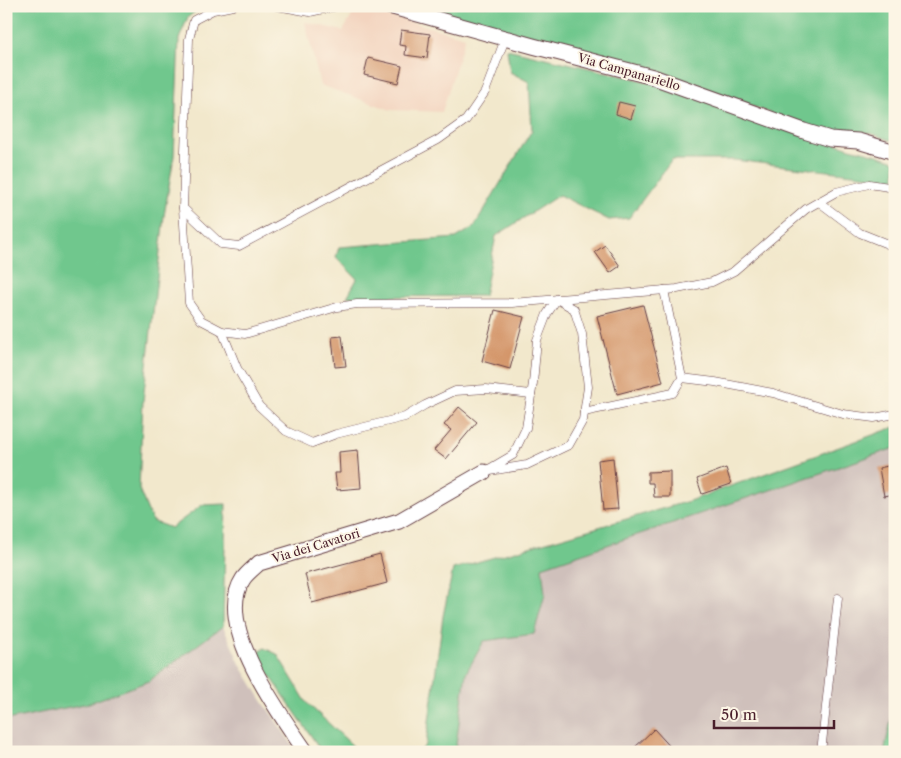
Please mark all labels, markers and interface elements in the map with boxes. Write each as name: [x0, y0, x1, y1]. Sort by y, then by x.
street label: Via Campanariello: [575, 49, 682, 93]
street label: Via dei Cavatori: [269, 525, 362, 566]
scale bar: [714, 698, 834, 730]
text: 50 m: [721, 705, 757, 724]

